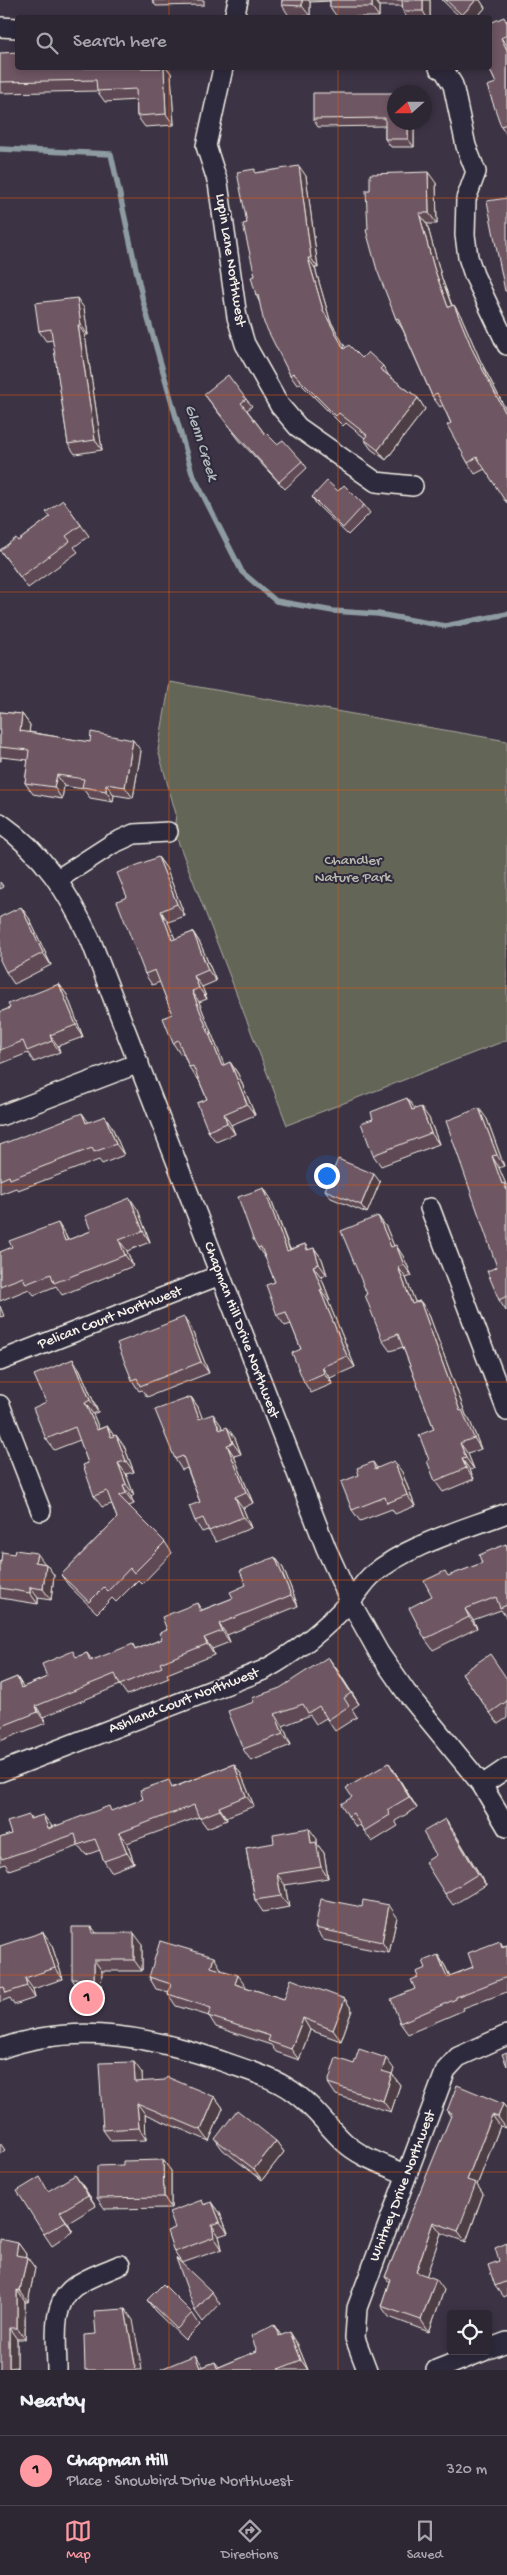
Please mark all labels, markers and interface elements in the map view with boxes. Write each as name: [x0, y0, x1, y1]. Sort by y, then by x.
search box: [15, 15, 492, 70]
icon: search: [33, 29, 61, 57]
text: Search here: [73, 31, 167, 54]
north arrow: [387, 85, 432, 130]
street label: Lupin Lane Northwest: [211, 192, 250, 330]
water label: Glenn Creek: [179, 403, 222, 485]
park label: Chandler Nature Park: [315, 852, 393, 887]
your location: [314, 1163, 340, 1189]
street label: Chapman Hill Drive Northwest: [199, 1239, 284, 1423]
street label: Pelican Court Northwest: [35, 1282, 186, 1354]
street label: Ashland Court Northwest: [106, 1663, 263, 1738]
pin: 1: [71, 1979, 103, 2017]
street label: Whitney Drive Northwest: [366, 2106, 441, 2264]
map controls: [447, 2310, 492, 2355]
button: locate: [447, 2310, 492, 2355]
text: Nearby: [20, 2390, 85, 2415]
text: Chapman Hill: [67, 2450, 168, 2473]
text: 1: [33, 2461, 39, 2480]
text: 320 m: [447, 2461, 487, 2480]
text: Place · Snowbird Drive Northwest: [67, 2473, 292, 2492]
tab: Map: [64, 2517, 92, 2564]
tab: Directions: [221, 2517, 278, 2564]
tab: Saved: [407, 2517, 443, 2564]

